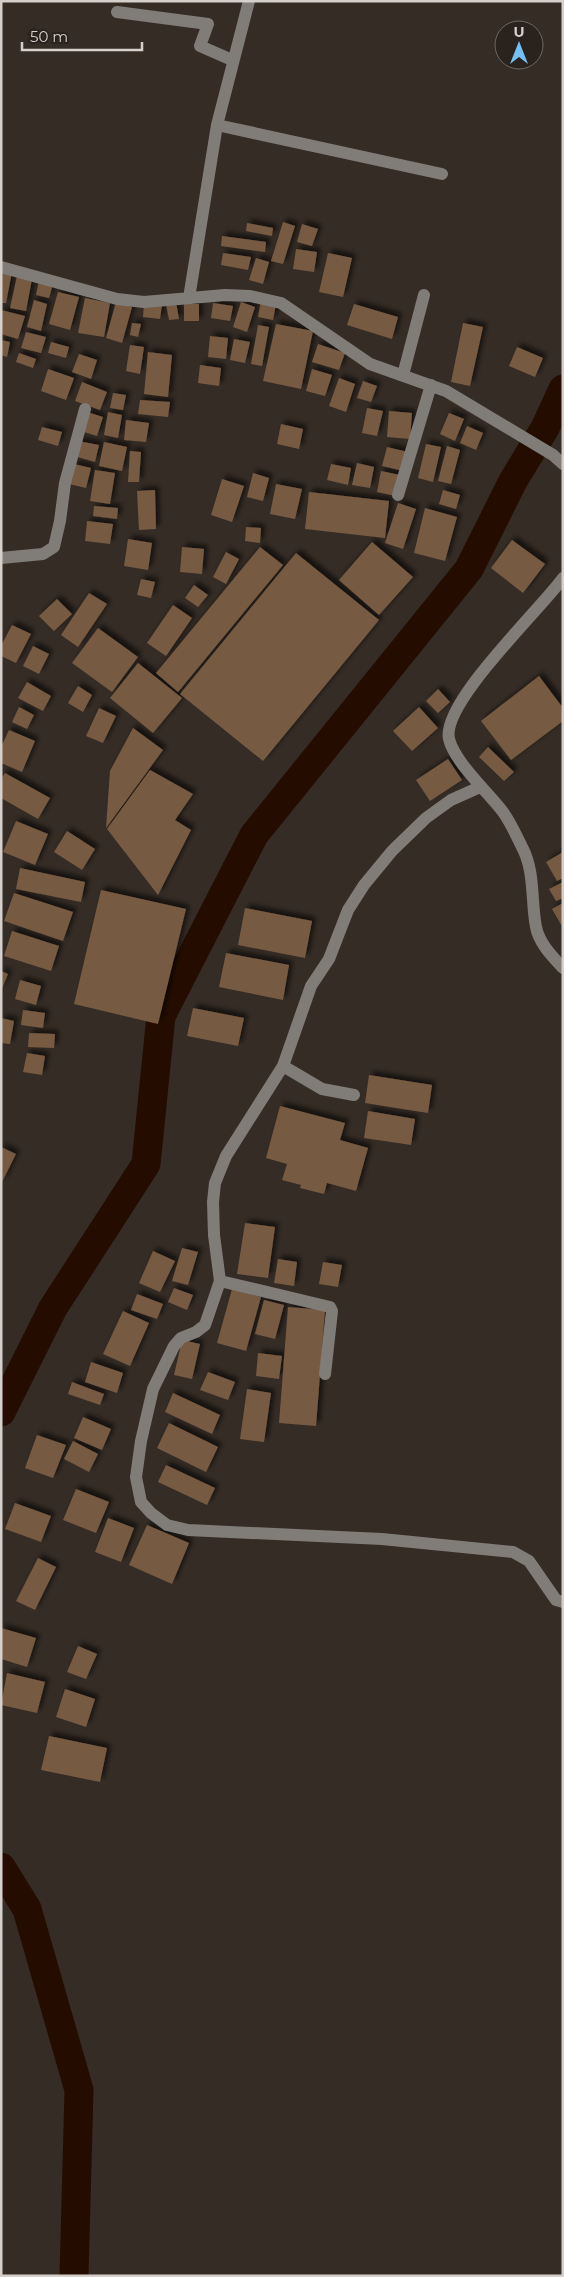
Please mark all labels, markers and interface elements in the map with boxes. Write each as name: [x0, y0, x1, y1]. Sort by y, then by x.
scale bar: [22, 20, 142, 52]
north arrow: [494, 20, 544, 70]
text: U: [513, 23, 525, 41]
text: 50 m: [30, 27, 68, 46]

